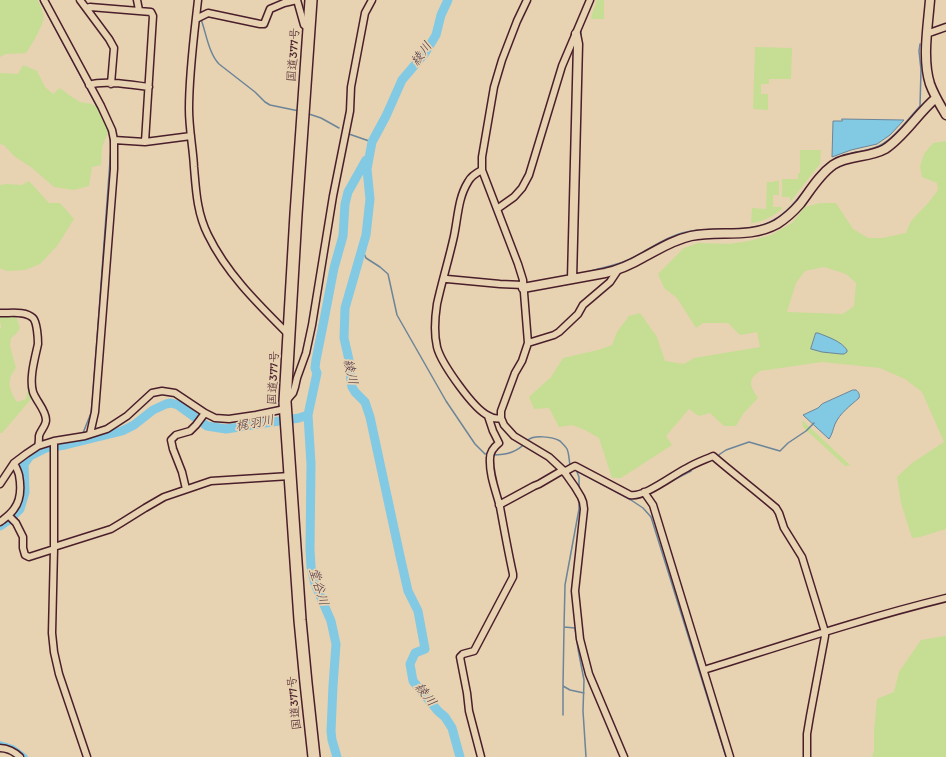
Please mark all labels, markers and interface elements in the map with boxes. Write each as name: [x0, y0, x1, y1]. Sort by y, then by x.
street label: 国道377号: [285, 27, 303, 83]
water label: 綾川: [408, 39, 436, 69]
street label: 国道377号: [265, 350, 283, 406]
water label: 綾川: [340, 358, 360, 386]
water label: 梶羽川: [234, 413, 276, 435]
water label: 堂谷川: [305, 566, 331, 608]
street label: 国道377号: [285, 675, 305, 731]
water label: 綾川: [411, 680, 439, 710]

